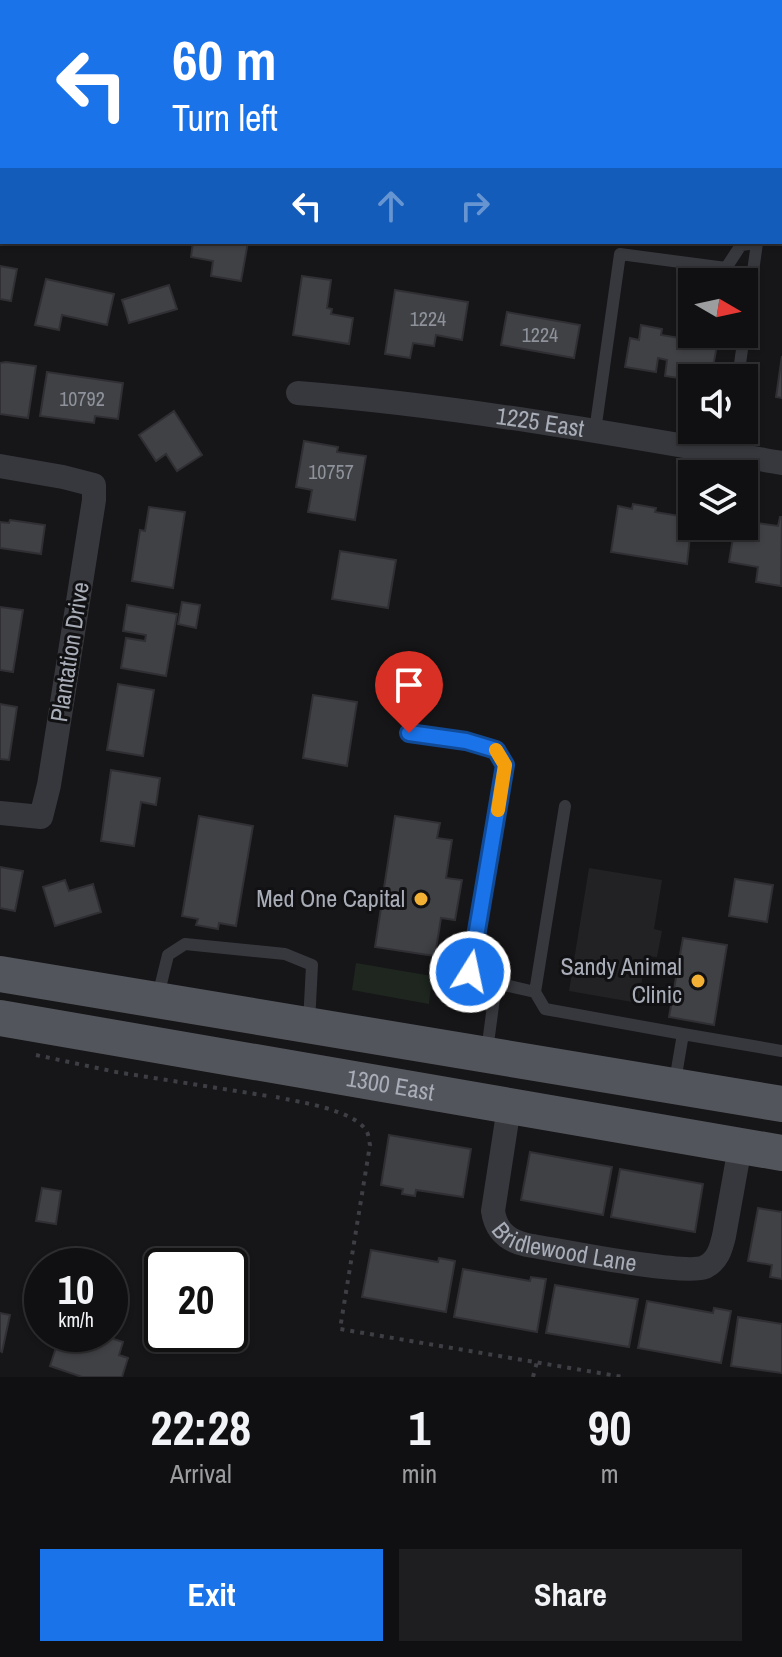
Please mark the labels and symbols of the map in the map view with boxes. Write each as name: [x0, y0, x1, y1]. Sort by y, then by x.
north arrow: [678, 268, 758, 348]
house number: 1224: [410, 305, 446, 332]
house number: 1224: [522, 321, 558, 348]
house number: 10792: [59, 385, 105, 412]
street label: 1225 East: [494, 399, 587, 444]
house number: 10757: [308, 458, 354, 485]
street label: Plantation Drive: [42, 580, 96, 724]
pin: [375, 651, 443, 733]
place label: Med One Capital: [256, 882, 405, 914]
marker: Med One Capital: [412, 890, 430, 908]
position arrow: [428, 930, 512, 1014]
place label: Sandy Animal Clinic: [561, 950, 682, 1010]
marker: Sandy Animal Clinic: [689, 972, 707, 990]
street label: 1300 East: [344, 1061, 437, 1108]
street label: Bridlewood Lane: [485, 1215, 639, 1279]
speed limit sign: 20: [144, 1248, 248, 1352]

